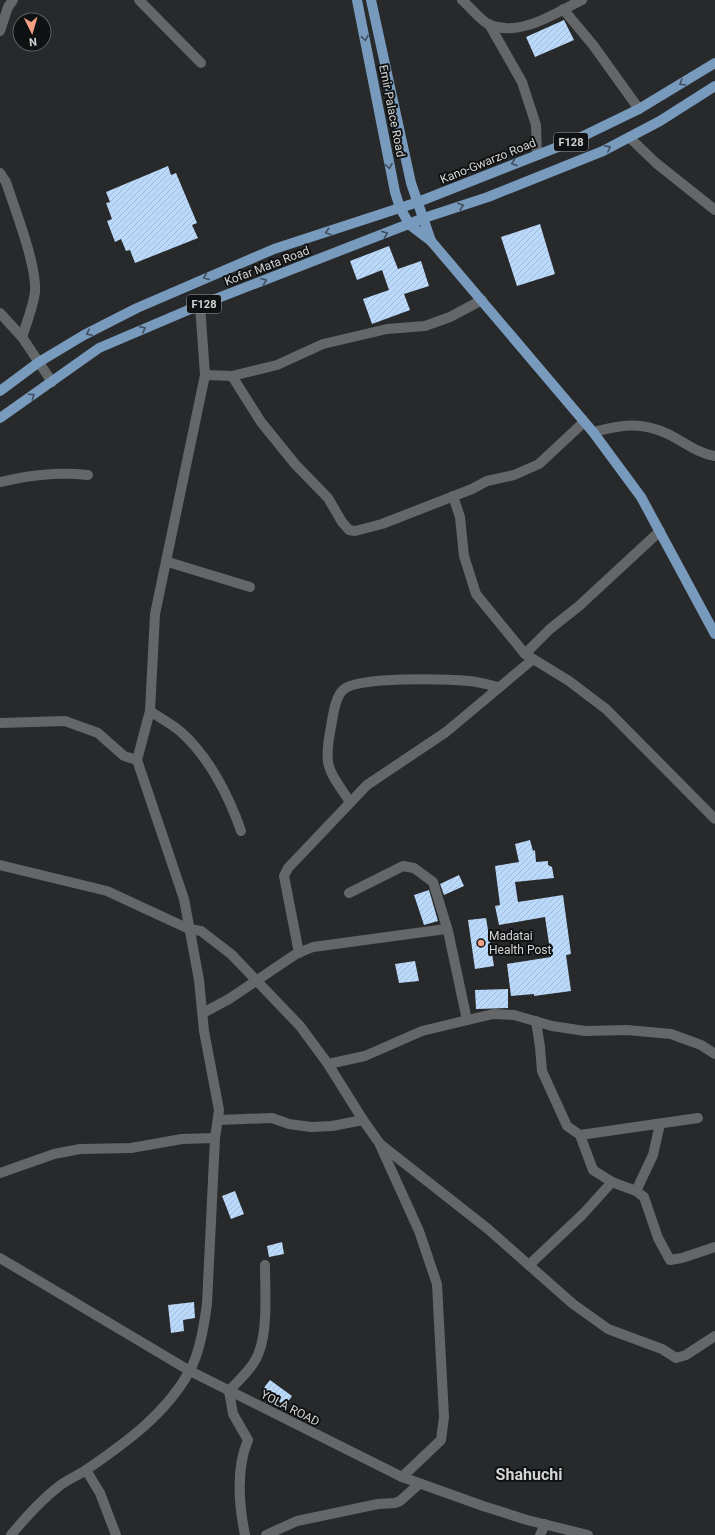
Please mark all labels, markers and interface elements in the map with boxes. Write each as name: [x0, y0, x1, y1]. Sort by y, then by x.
north arrow: [12, 12, 52, 52]
text: N: [28, 35, 37, 48]
one-way arrow: [360, 35, 368, 41]
street label: Emir Palace Road: [376, 64, 408, 158]
one-way arrow: [679, 79, 686, 86]
road number: F128: [554, 133, 588, 151]
street label: Kano-Gwarzo Road: [438, 135, 538, 187]
one-way arrow: [603, 145, 611, 153]
one-way arrow: [511, 159, 518, 167]
one-way arrow: [385, 163, 393, 169]
one-way arrow: [457, 202, 464, 211]
one-way arrow: [325, 227, 332, 235]
one-way arrow: [382, 231, 389, 239]
street label: Kofar Mata Road: [223, 243, 311, 289]
one-way arrow: [203, 273, 210, 281]
one-way arrow: [260, 277, 267, 285]
road number: F128: [187, 295, 221, 313]
one-way arrow: [139, 326, 146, 334]
one-way arrow: [86, 328, 93, 336]
one-way arrow: [28, 393, 35, 401]
place label: Madatai Health Post: [489, 929, 551, 957]
marker: Madatai Health Post: [476, 938, 486, 948]
street label: YOLA ROAD: [258, 1387, 322, 1429]
district label: Shahuchi: [496, 1465, 562, 1484]

